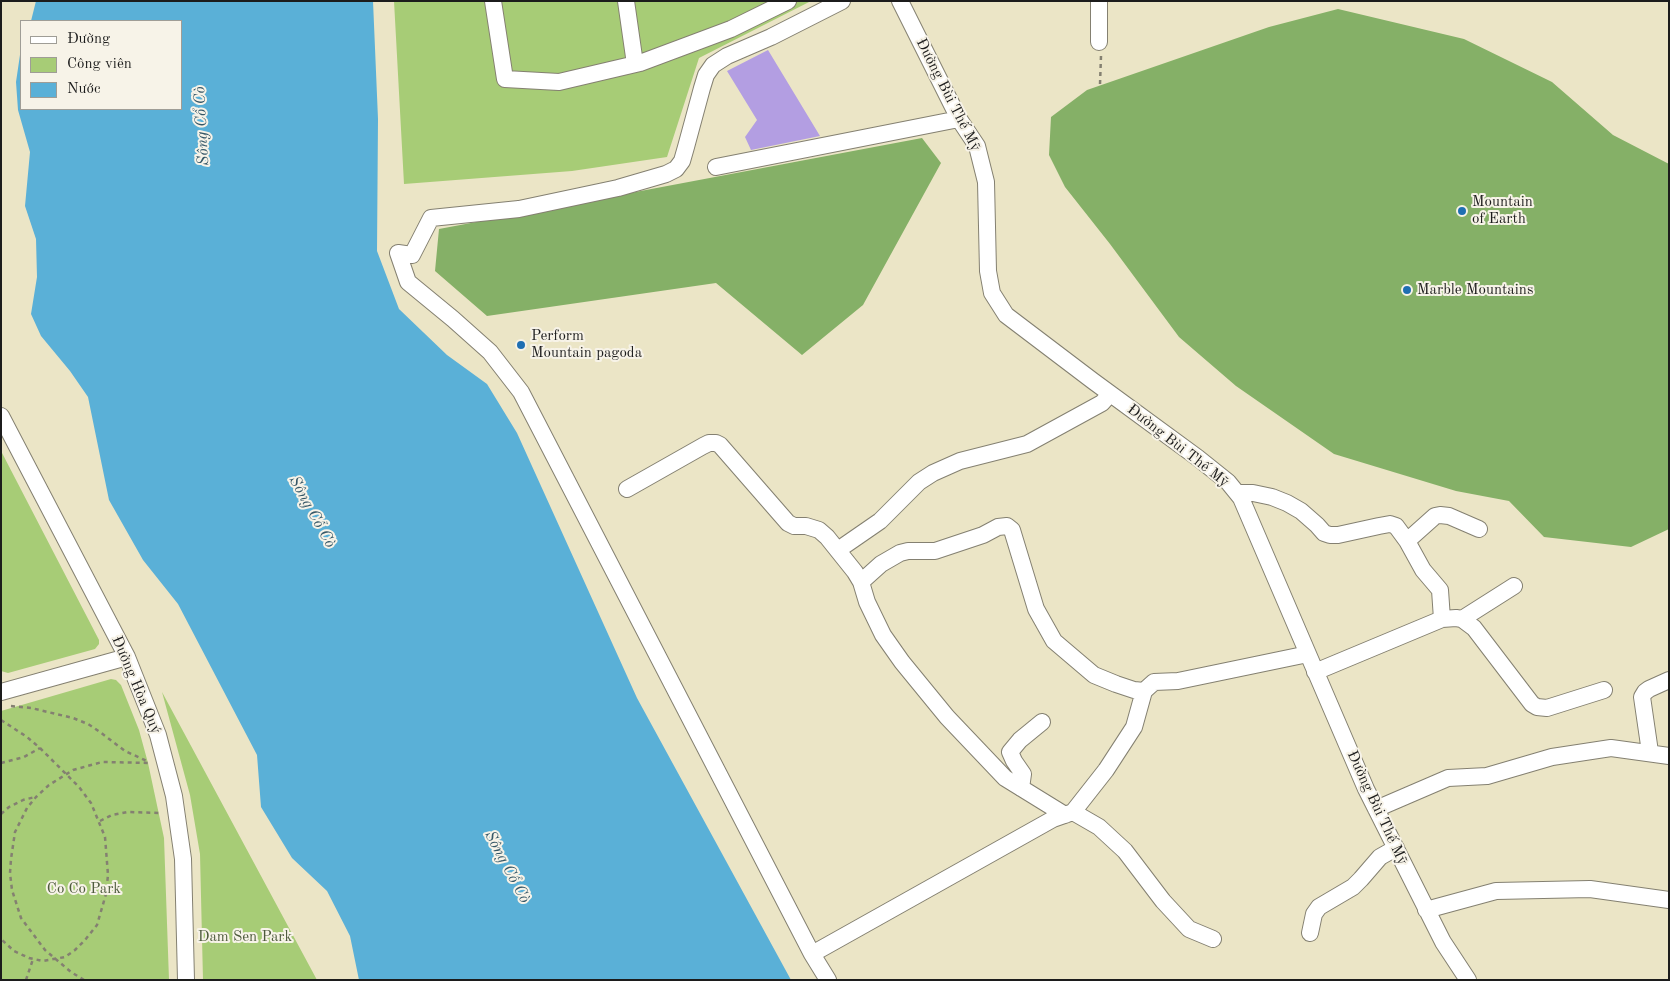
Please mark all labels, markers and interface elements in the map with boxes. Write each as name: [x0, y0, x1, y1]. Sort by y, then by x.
legend: [20, 20, 182, 110]
text: Đường: [67, 32, 110, 47]
street label: Đường Bùi Thế Mỹ: [912, 35, 984, 155]
text: Công viên: [67, 57, 132, 72]
text: Nước: [67, 82, 101, 97]
water label: Sông Cổ Cò: [190, 86, 214, 166]
place label: Mountain of Earth: [1472, 193, 1533, 228]
marker: Mountain of Earth: [1456, 205, 1468, 217]
place label: Marble Mountains: [1417, 281, 1533, 299]
marker: Marble Mountains: [1401, 284, 1413, 296]
place label: Perform Mountain pagoda: [531, 327, 642, 362]
marker: Perform Mountain pagoda: [515, 339, 527, 351]
street label: Đường Bùi Thế Mỹ: [1123, 401, 1233, 491]
water label: Sông Cổ Cò: [284, 473, 340, 551]
street label: Đường Hòa Quý: [107, 633, 165, 737]
street label: Đường Bùi Thế Mỹ: [1343, 748, 1411, 868]
water label: Sông Cổ Cò: [480, 827, 534, 907]
park label: Co Co Park: [47, 880, 121, 898]
park label: Dam Sen Park: [198, 928, 292, 946]

